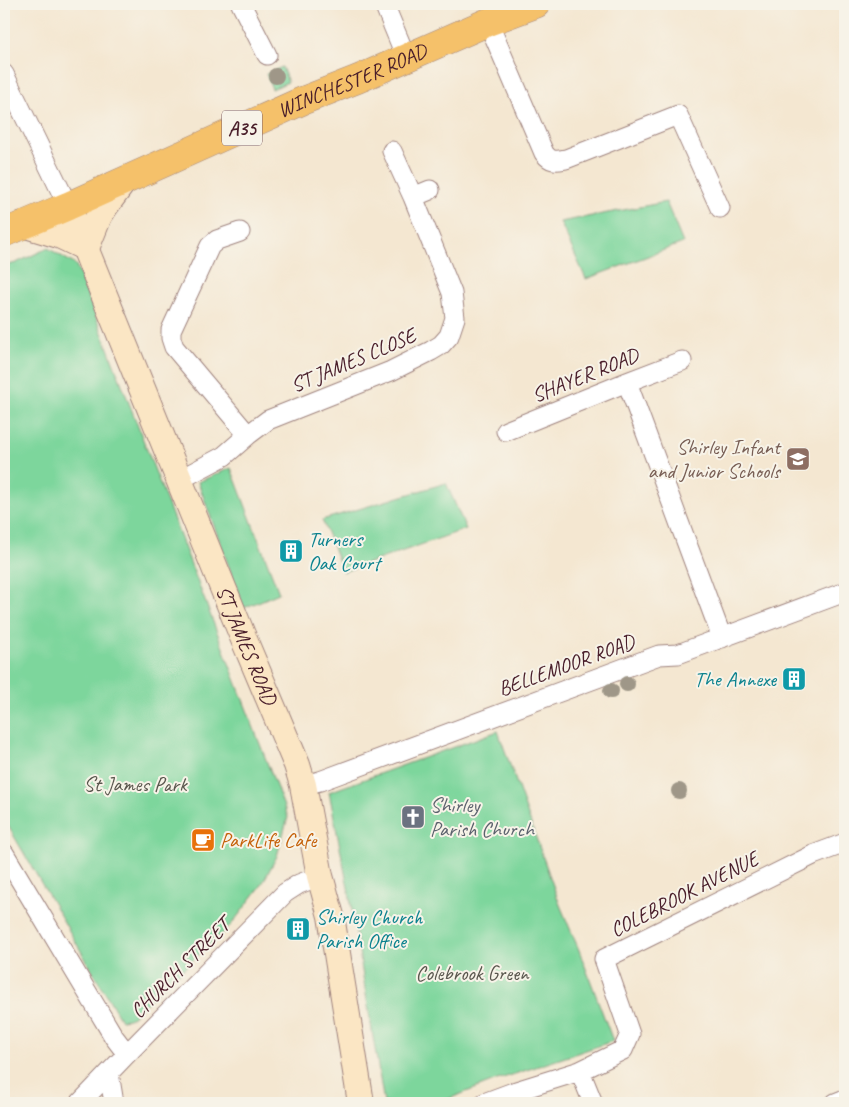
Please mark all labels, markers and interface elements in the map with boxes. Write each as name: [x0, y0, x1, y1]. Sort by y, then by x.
street label: WINCHESTER ROAD: [273, 37, 432, 123]
road number: A35: [222, 110, 262, 146]
street label: ST JAMES CLOSE: [287, 321, 422, 398]
street label: SHAYER ROAD: [528, 341, 644, 408]
place label: Shirley Infant and Junior Schools: [648, 434, 782, 484]
school or university icon: Shirley Infant and Junior Schools: [785, 446, 811, 472]
place label: Turners Oak Court: [308, 526, 383, 576]
building icon: Turners Oak Court: [278, 538, 304, 564]
street label: ST JAMES ROAD: [211, 582, 284, 710]
street label: BELLEMOOR ROAD: [494, 628, 639, 702]
place label: The Annexe: [694, 666, 777, 692]
building icon: The Annexe: [781, 666, 807, 692]
park label: St James Park: [83, 771, 188, 797]
place label: Shirley Parish Church: [430, 792, 535, 842]
church icon: Shirley Parish Church: [400, 804, 426, 830]
cafe icon: ParkLife Cafe: [190, 827, 216, 853]
place label: ParkLife Cafe: [220, 827, 318, 853]
street label: COLEBROOK AVENUE: [606, 844, 765, 943]
place label: Shirley Church Parish Office: [316, 904, 424, 954]
street label: CHURCH STREET: [125, 909, 239, 1023]
building icon: Shirley Church Parish Office: [285, 916, 311, 942]
park label: Colebrook Green: [416, 960, 530, 986]

